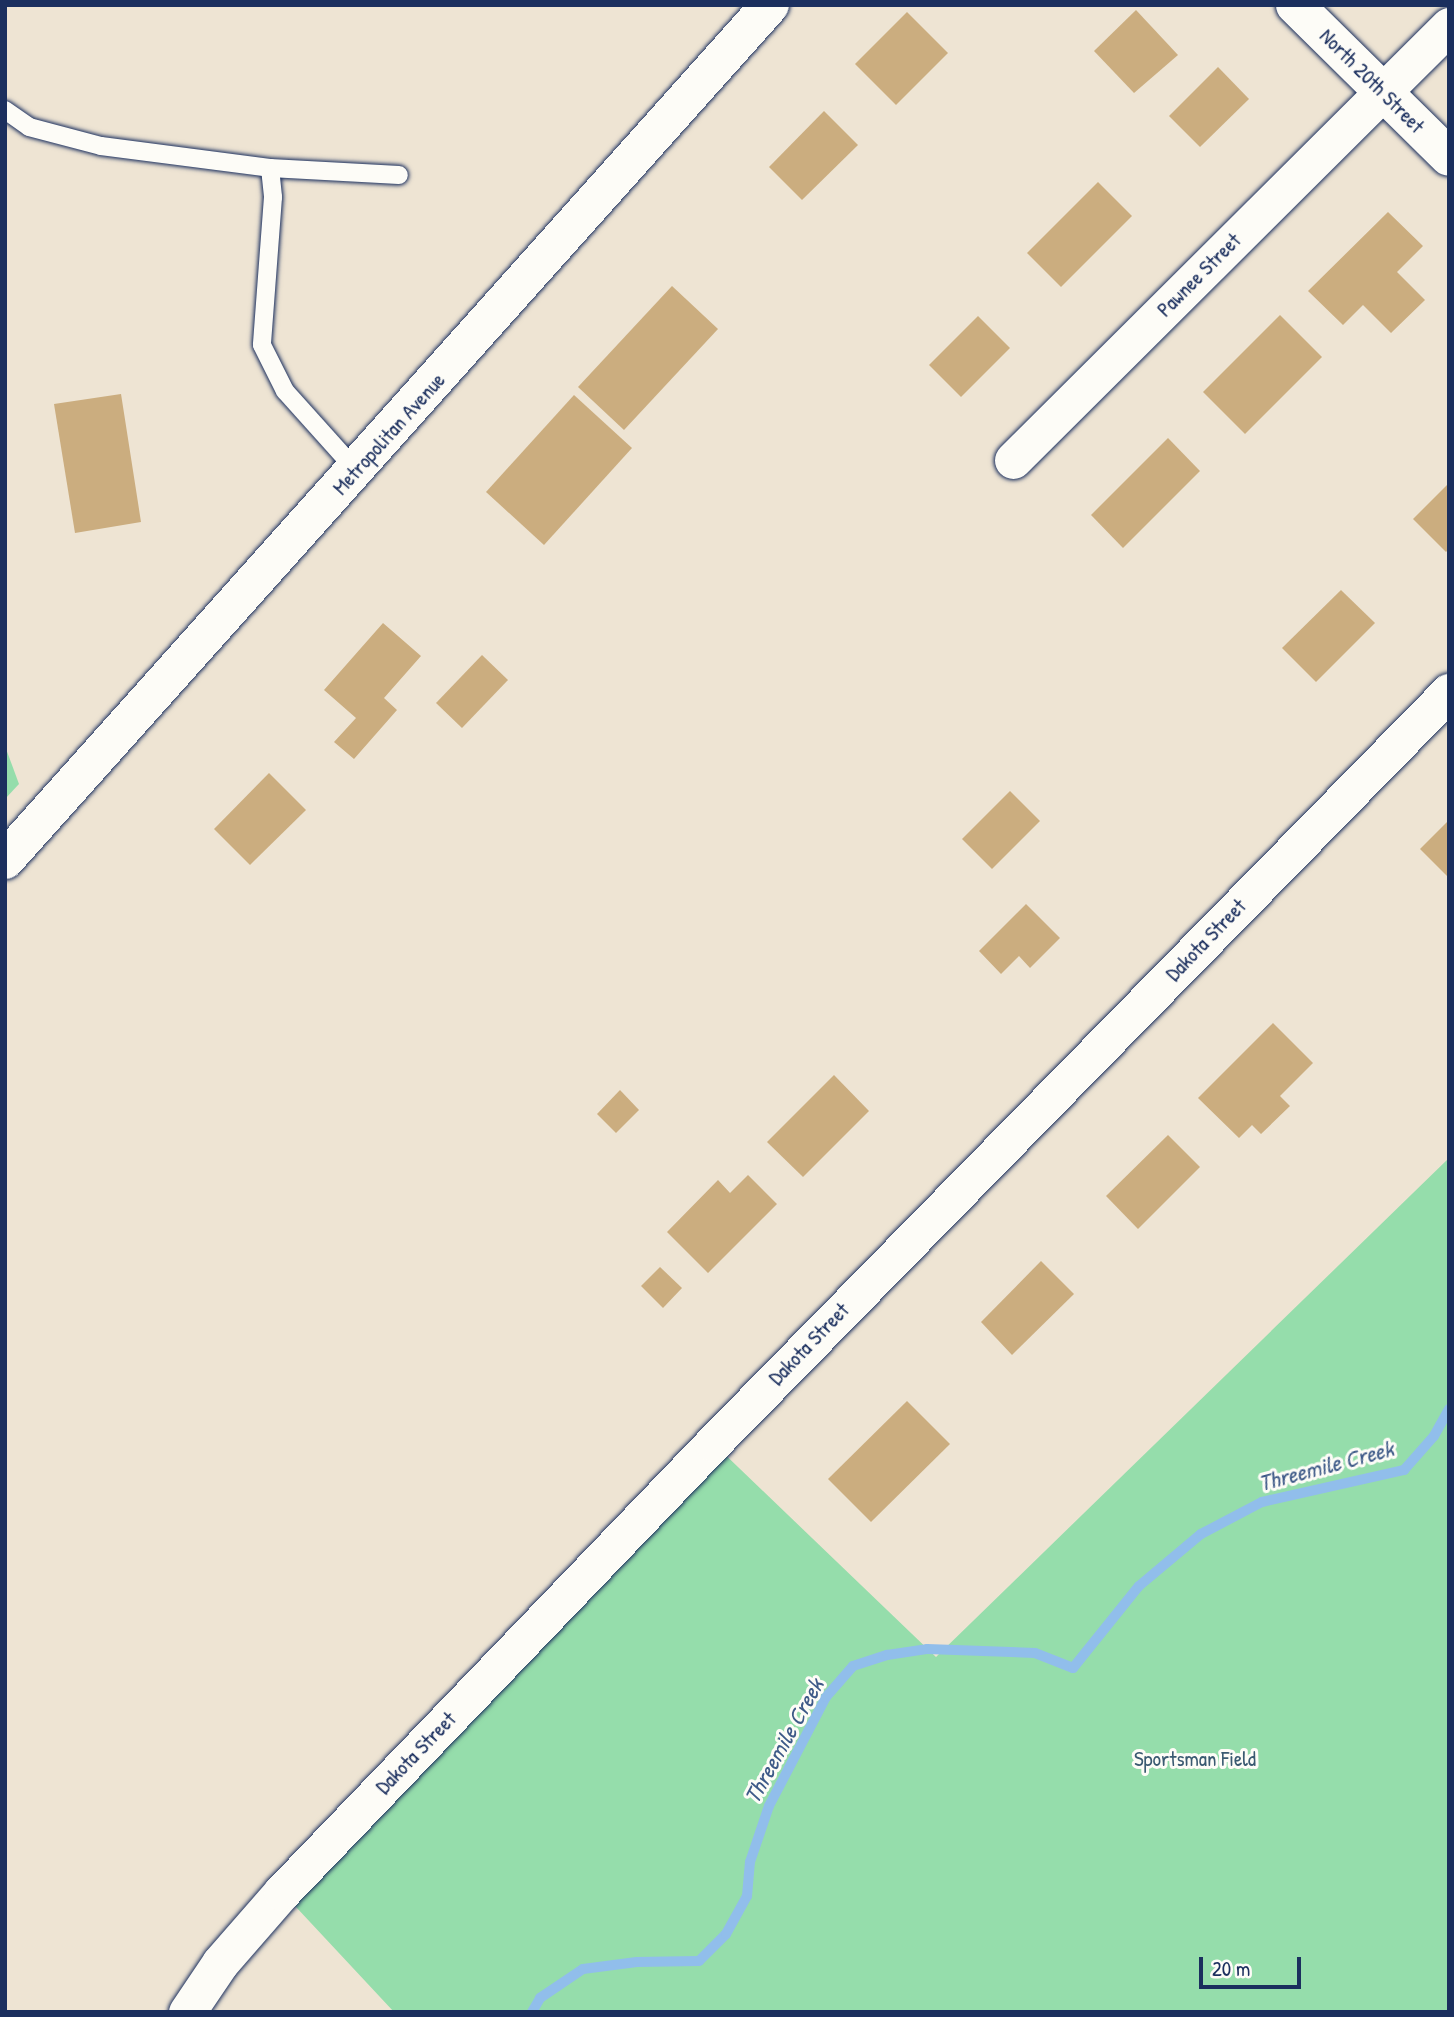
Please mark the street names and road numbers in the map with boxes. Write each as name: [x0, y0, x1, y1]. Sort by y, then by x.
street label: North 20th Street: [1314, 23, 1430, 139]
street label: Pawnee Street: [1152, 228, 1246, 322]
street label: Metropolitan Avenue: [328, 368, 450, 500]
street label: Dakota Street: [1161, 894, 1251, 986]
street label: Dakota Street: [764, 1298, 854, 1390]
street label: Dakota Street: [371, 1707, 461, 1799]

